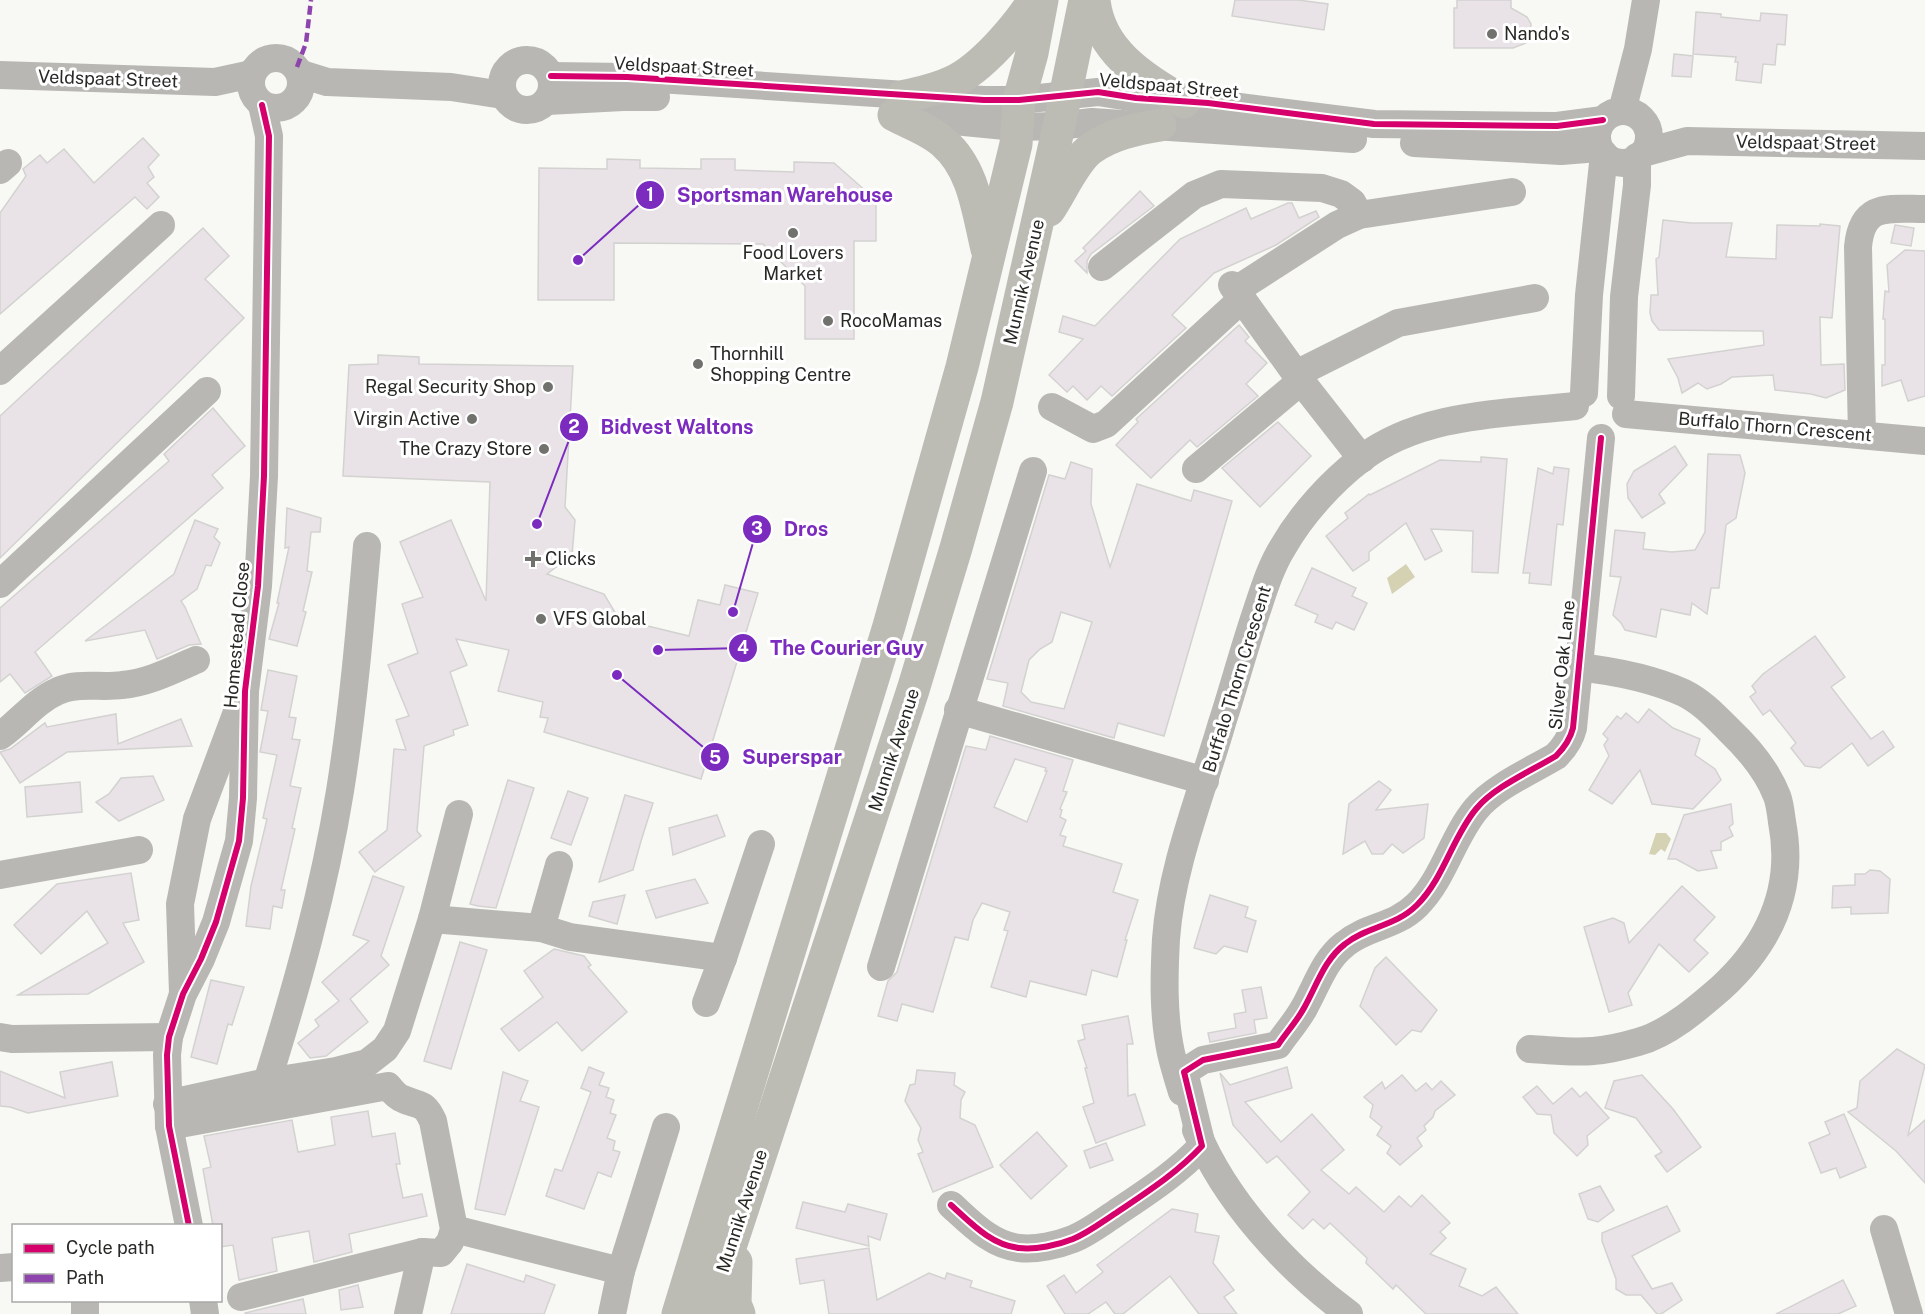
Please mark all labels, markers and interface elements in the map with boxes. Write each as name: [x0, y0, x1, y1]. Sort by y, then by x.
place label: Nando's: [1504, 23, 1570, 44]
marker: Nando's: [1485, 27, 1499, 41]
street label: Veldspaat Street: [613, 52, 755, 81]
street label: Veldspaat Street: [37, 66, 179, 91]
street label: Veldspaat Street: [1098, 69, 1240, 102]
street label: Veldspaat Street: [1736, 131, 1876, 154]
callout: Sportsman Warehouse: [635, 176, 905, 214]
text: Sportsman Warehouse: [677, 183, 893, 207]
text: 1: [646, 184, 654, 205]
street label: Munnik Avenue: [999, 217, 1048, 347]
marker: Food Lovers Market: [786, 226, 800, 240]
place label: Food Lovers Market: [742, 242, 844, 284]
place label: RocoMamas: [840, 310, 942, 331]
marker: RocoMamas: [821, 314, 835, 328]
place label: Thornhill Shopping Centre: [710, 343, 851, 385]
marker: Thornhill Shopping Centre: [691, 357, 705, 371]
place label: Regal Security Shop: [365, 376, 536, 397]
marker: Regal Security Shop: [541, 380, 555, 394]
place label: Virgin Active: [354, 408, 460, 429]
callout: Bidvest Waltons: [559, 408, 766, 446]
street label: Buffalo Thorn Crescent: [1677, 408, 1873, 445]
marker: Virgin Active: [465, 412, 479, 426]
text: Bidvest Waltons: [600, 415, 754, 439]
text: 2: [568, 416, 580, 437]
place label: The Crazy Store: [399, 438, 532, 459]
marker: The Crazy Store: [537, 442, 551, 456]
callout: Dros: [742, 510, 840, 548]
text: Dros: [784, 517, 828, 541]
text: 3: [751, 518, 763, 539]
place label: Clicks: [545, 548, 596, 569]
marker: Clicks: [526, 552, 540, 566]
street label: Homestead Close: [220, 561, 253, 709]
street label: Buffalo Thorn Crescent: [1198, 583, 1275, 775]
street label: Silver Oak Lane: [1544, 599, 1579, 731]
place label: VFS Global: [553, 608, 646, 629]
marker: VFS Global: [534, 612, 548, 626]
callout: The Courier Guy: [728, 629, 936, 667]
text: The Courier Guy: [770, 636, 924, 660]
text: 4: [737, 637, 749, 658]
street label: Munnik Avenue: [864, 686, 923, 814]
callout: Superspar: [700, 738, 854, 776]
text: Superspar: [742, 745, 842, 769]
text: 5: [709, 747, 721, 768]
street label: Munnik Avenue: [712, 1147, 771, 1275]
legend: [12, 1224, 222, 1302]
text: Cycle path: [66, 1237, 155, 1258]
text: Path: [66, 1267, 104, 1288]

